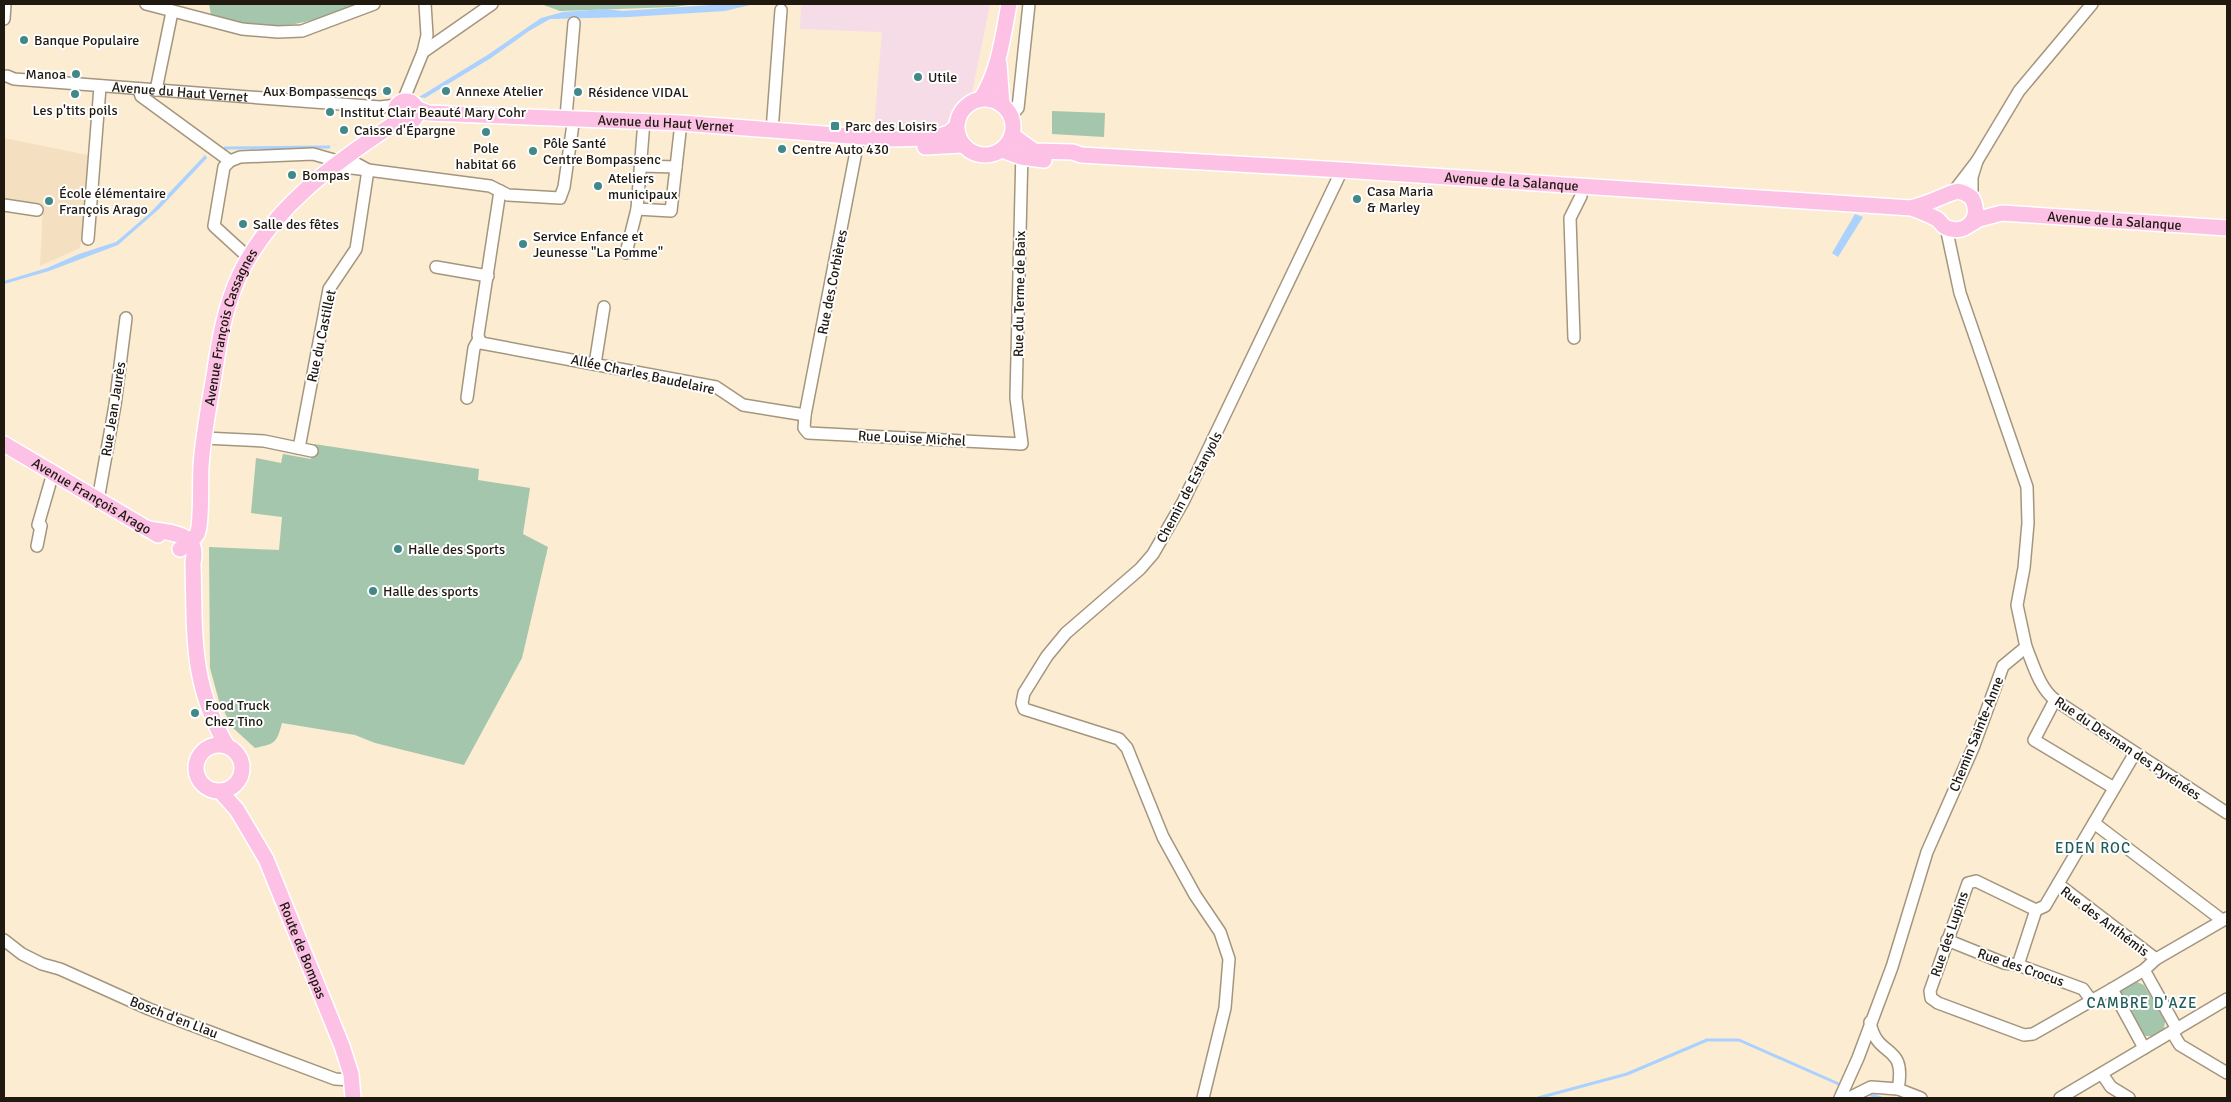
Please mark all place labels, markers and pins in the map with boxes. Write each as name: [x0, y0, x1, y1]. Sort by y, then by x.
place label: Banque Populaire: [34, 32, 139, 49]
marker: Banque Populaire: [18, 34, 30, 46]
place label: Manoa: [26, 66, 66, 83]
marker: Manoa: [70, 68, 82, 80]
place label: Utile: [928, 69, 957, 86]
marker: Utile: [912, 71, 924, 83]
place label: Aux Bompassencqs: [263, 83, 377, 100]
place label: Annexe Atelier: [456, 83, 544, 100]
place label: Résidence VIDAL: [588, 84, 689, 101]
marker: Aux Bompassencqs: [381, 85, 393, 97]
marker: Annexe Atelier: [440, 85, 452, 97]
marker: Résidence VIDAL: [572, 86, 584, 98]
marker: Les p'tits poils: [69, 88, 81, 100]
place label: Les p'tits poils: [32, 102, 118, 119]
place label: Institut Clair Beauté Mary Cohr: [340, 104, 527, 121]
marker: Institut Clair Beauté Mary Cohr: [324, 106, 336, 118]
place label: Parc des Loisirs: [845, 118, 937, 135]
marker: Parc des Loisirs: [829, 120, 841, 132]
place label: Caisse d'Épargne: [354, 122, 455, 139]
marker: Caisse d'Épargne: [338, 124, 350, 136]
marker: Pole habitat 66: [480, 126, 492, 138]
place label: Pôle Santé Centre Bompassenc: [543, 135, 661, 168]
place label: Pole habitat 66: [456, 140, 516, 173]
place label: Centre Auto 430: [792, 141, 889, 158]
marker: Centre Auto 430: [776, 143, 788, 155]
marker: Pôle Santé Centre Bompassenc: [527, 145, 539, 157]
place label: Bompas: [302, 167, 350, 184]
marker: Bompas: [286, 169, 298, 181]
place label: Ateliers municipaux: [608, 170, 678, 203]
marker: Ateliers municipaux: [592, 180, 604, 192]
place label: Casa Maria & Marley: [1367, 183, 1433, 216]
place label: École élémentaire François Arago: [59, 185, 166, 218]
marker: Casa Maria & Marley: [1351, 193, 1363, 205]
marker: École élémentaire François Arago: [43, 195, 55, 207]
place label: Salle des fêtes: [253, 216, 339, 233]
marker: Salle des fêtes: [237, 218, 249, 230]
place label: Service Enfance et Jeunesse "La Pomme": [533, 228, 663, 261]
marker: Service Enfance et Jeunesse "La Pomme": [517, 238, 529, 250]
place label: Halle des Sports: [408, 541, 505, 558]
marker: Halle des Sports: [392, 543, 404, 555]
place label: Halle des sports: [383, 583, 478, 600]
marker: Halle des sports: [367, 585, 379, 597]
place label: Food Truck Chez Tino: [205, 697, 270, 730]
marker: Food Truck Chez Tino: [189, 707, 201, 719]

